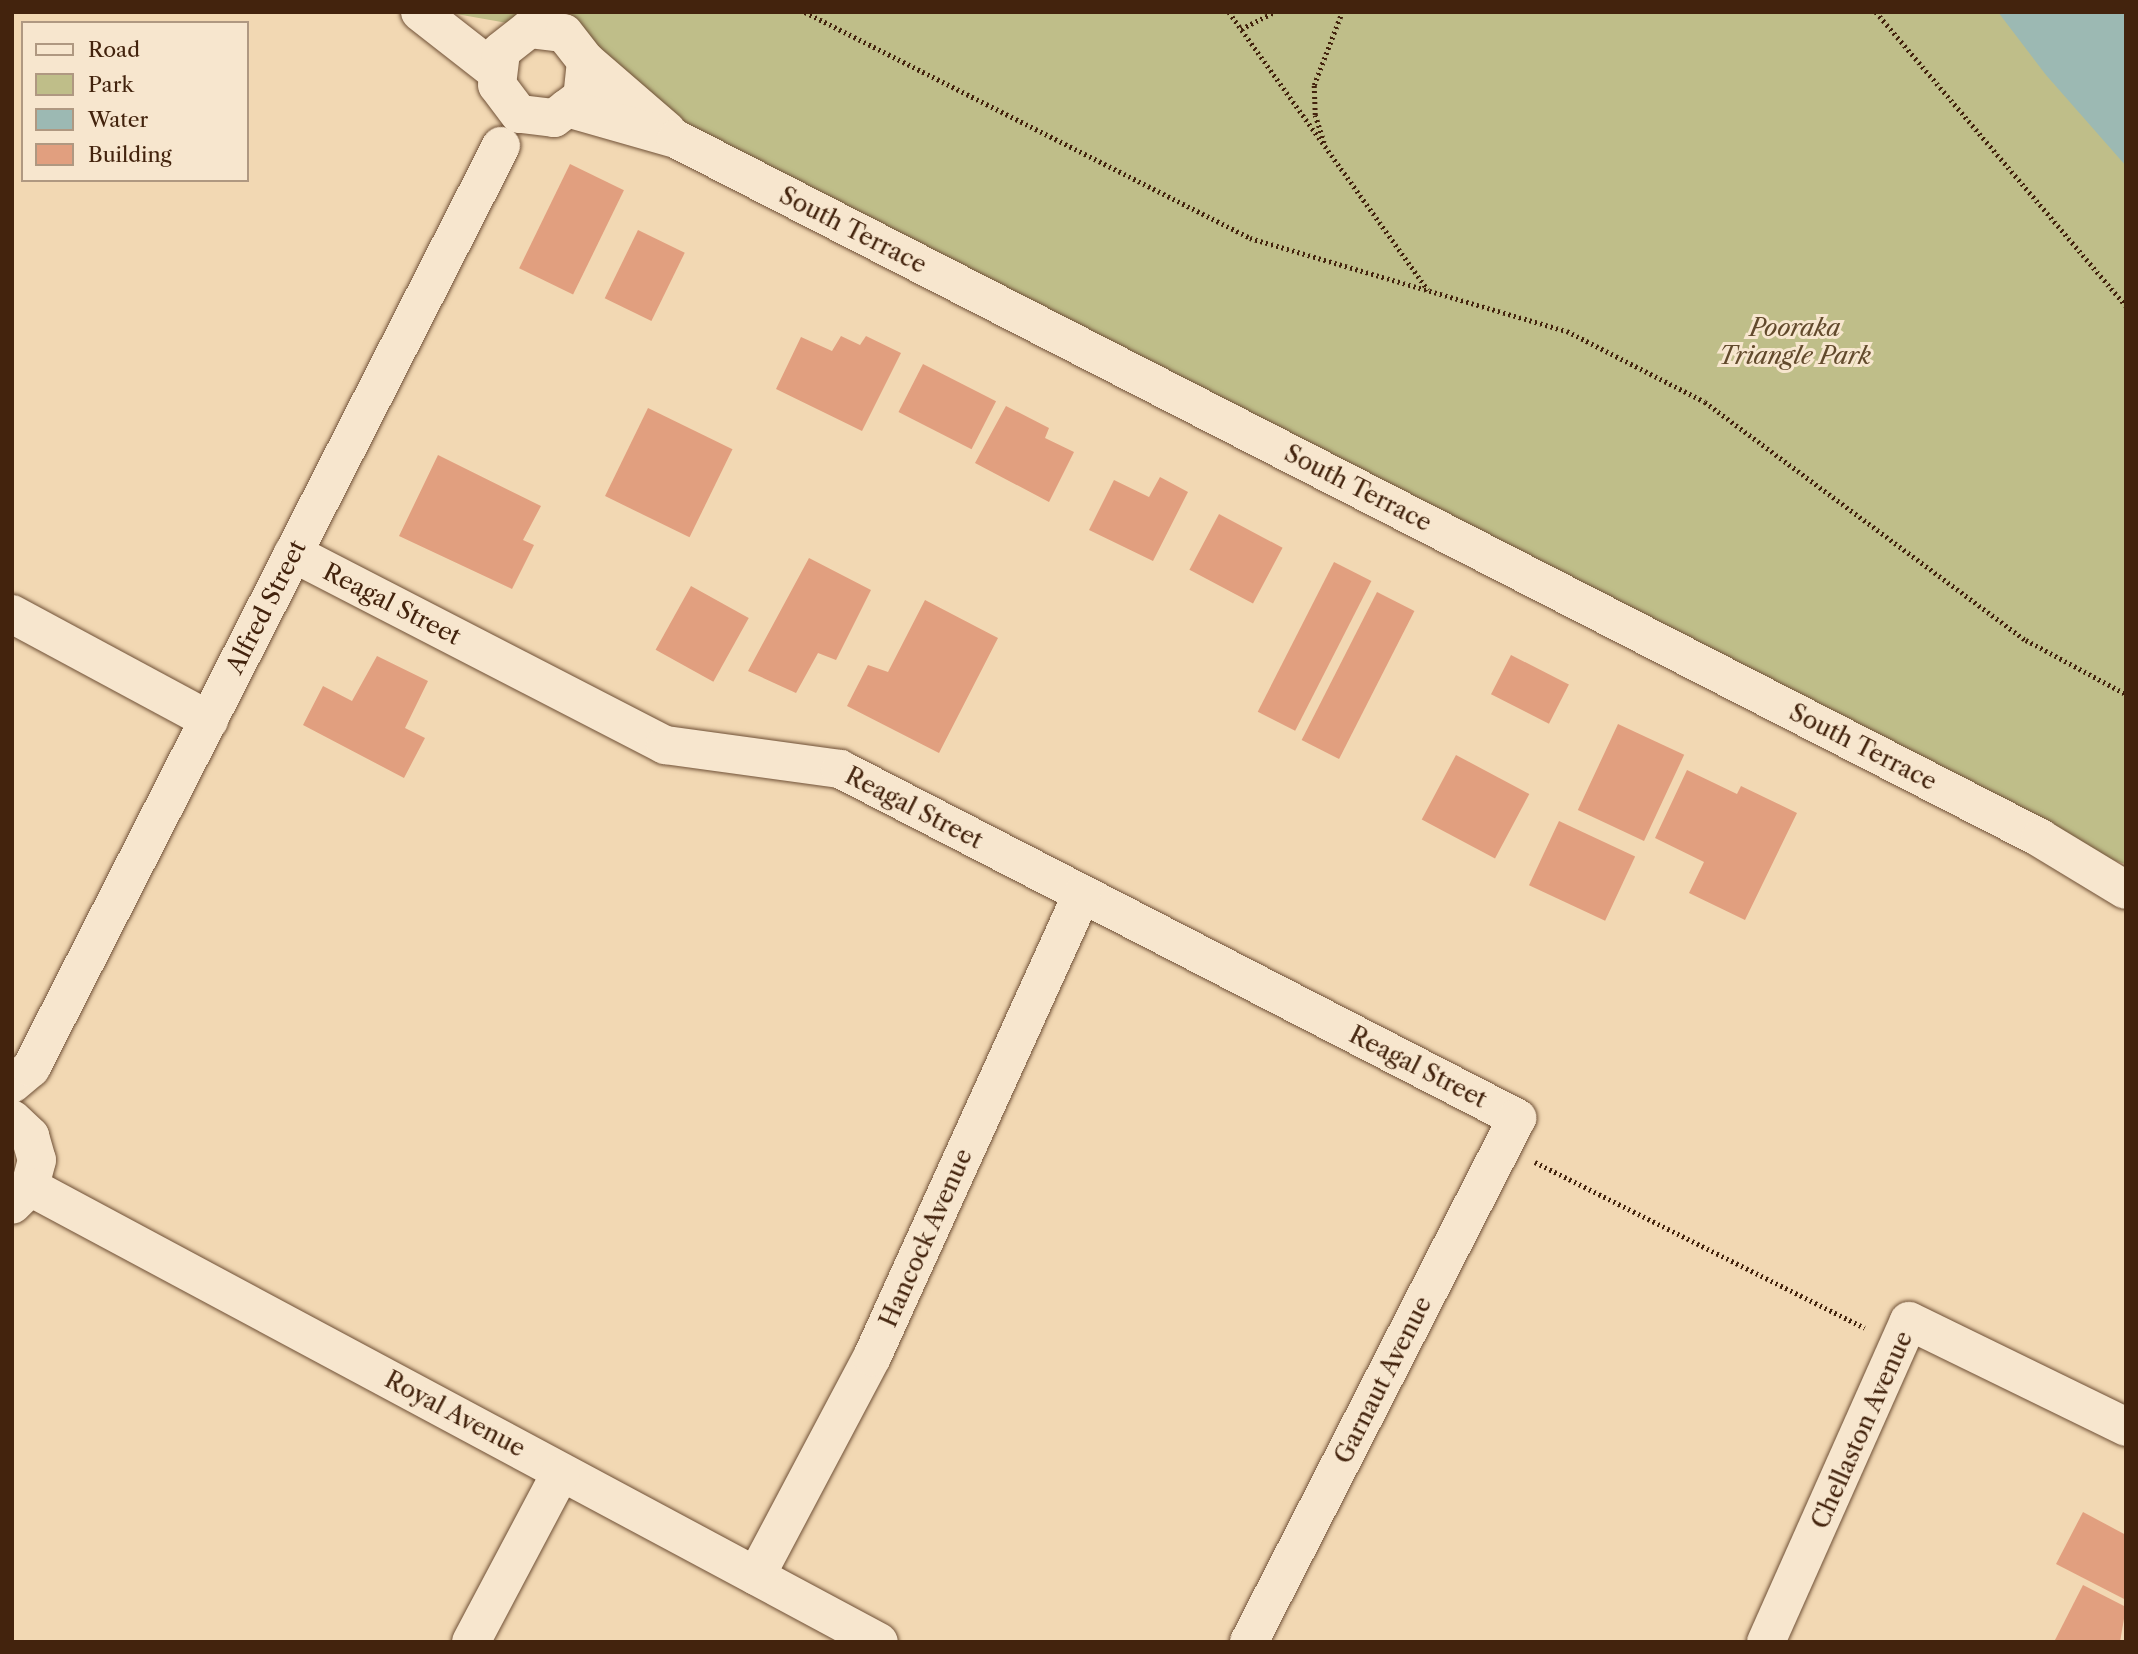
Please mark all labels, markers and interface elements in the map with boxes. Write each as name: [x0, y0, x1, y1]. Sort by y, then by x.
legend: [21, 21, 248, 182]
text: Road: [88, 37, 140, 62]
text: Park: [88, 72, 134, 97]
text: Water: [88, 107, 148, 132]
text: Building: [88, 142, 172, 167]
street label: South Terrace: [774, 180, 932, 280]
park label: Pooraka Triangle Park: [1719, 314, 1871, 370]
street label: South Terrace: [1279, 438, 1437, 538]
street label: Alfred Street: [220, 536, 312, 678]
street label: Reagal Street: [318, 557, 466, 651]
street label: South Terrace: [1784, 697, 1942, 797]
street label: Reagal Street: [840, 761, 988, 855]
street label: Reagal Street: [1344, 1020, 1492, 1114]
street label: Hancock Avenue: [873, 1144, 979, 1332]
street label: Garnaut Avenue: [1328, 1291, 1438, 1469]
street label: Chellaston Avenue: [1805, 1326, 1919, 1534]
street label: Royal Avenue: [380, 1365, 530, 1463]

